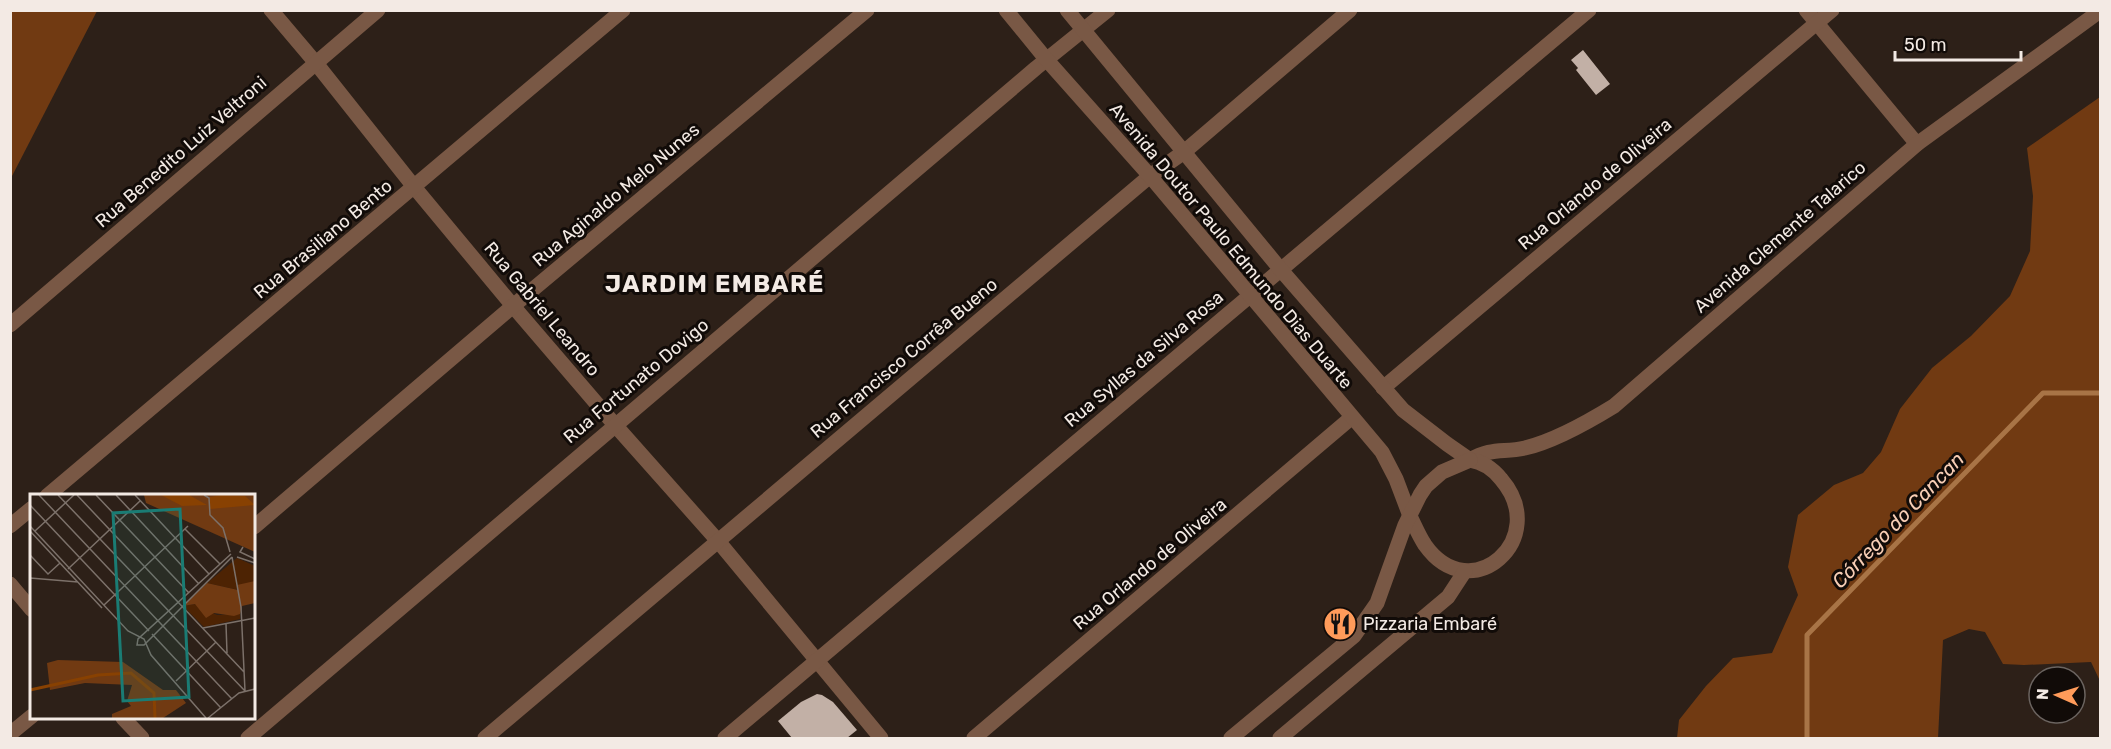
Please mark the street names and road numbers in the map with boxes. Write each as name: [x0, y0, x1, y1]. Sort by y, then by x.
street label: Rua Benedito Luiz Veltroni: [91, 72, 271, 232]
street label: Avenida Doutor Paulo Edmundo Dias Duarte: [1105, 98, 1357, 394]
street label: Rua Orlando de Oliveira: [1514, 113, 1676, 255]
street label: Rua Aginaldo Melo Nunes: [528, 119, 704, 271]
street label: Avenida Clemente Talarico: [1690, 156, 1870, 318]
street label: Rua Brasiliano Bento: [249, 175, 397, 303]
street label: Rua Gabriel Leandro: [479, 237, 605, 381]
street label: Rua Francisco Corrêa Bueno: [806, 273, 1002, 443]
street label: Rua Syllas da Silva Rosa: [1060, 286, 1228, 432]
street label: Rua Fortunato Dovigo: [559, 314, 713, 448]
street label: Rua Orlando de Oliveira: [1069, 493, 1231, 635]

